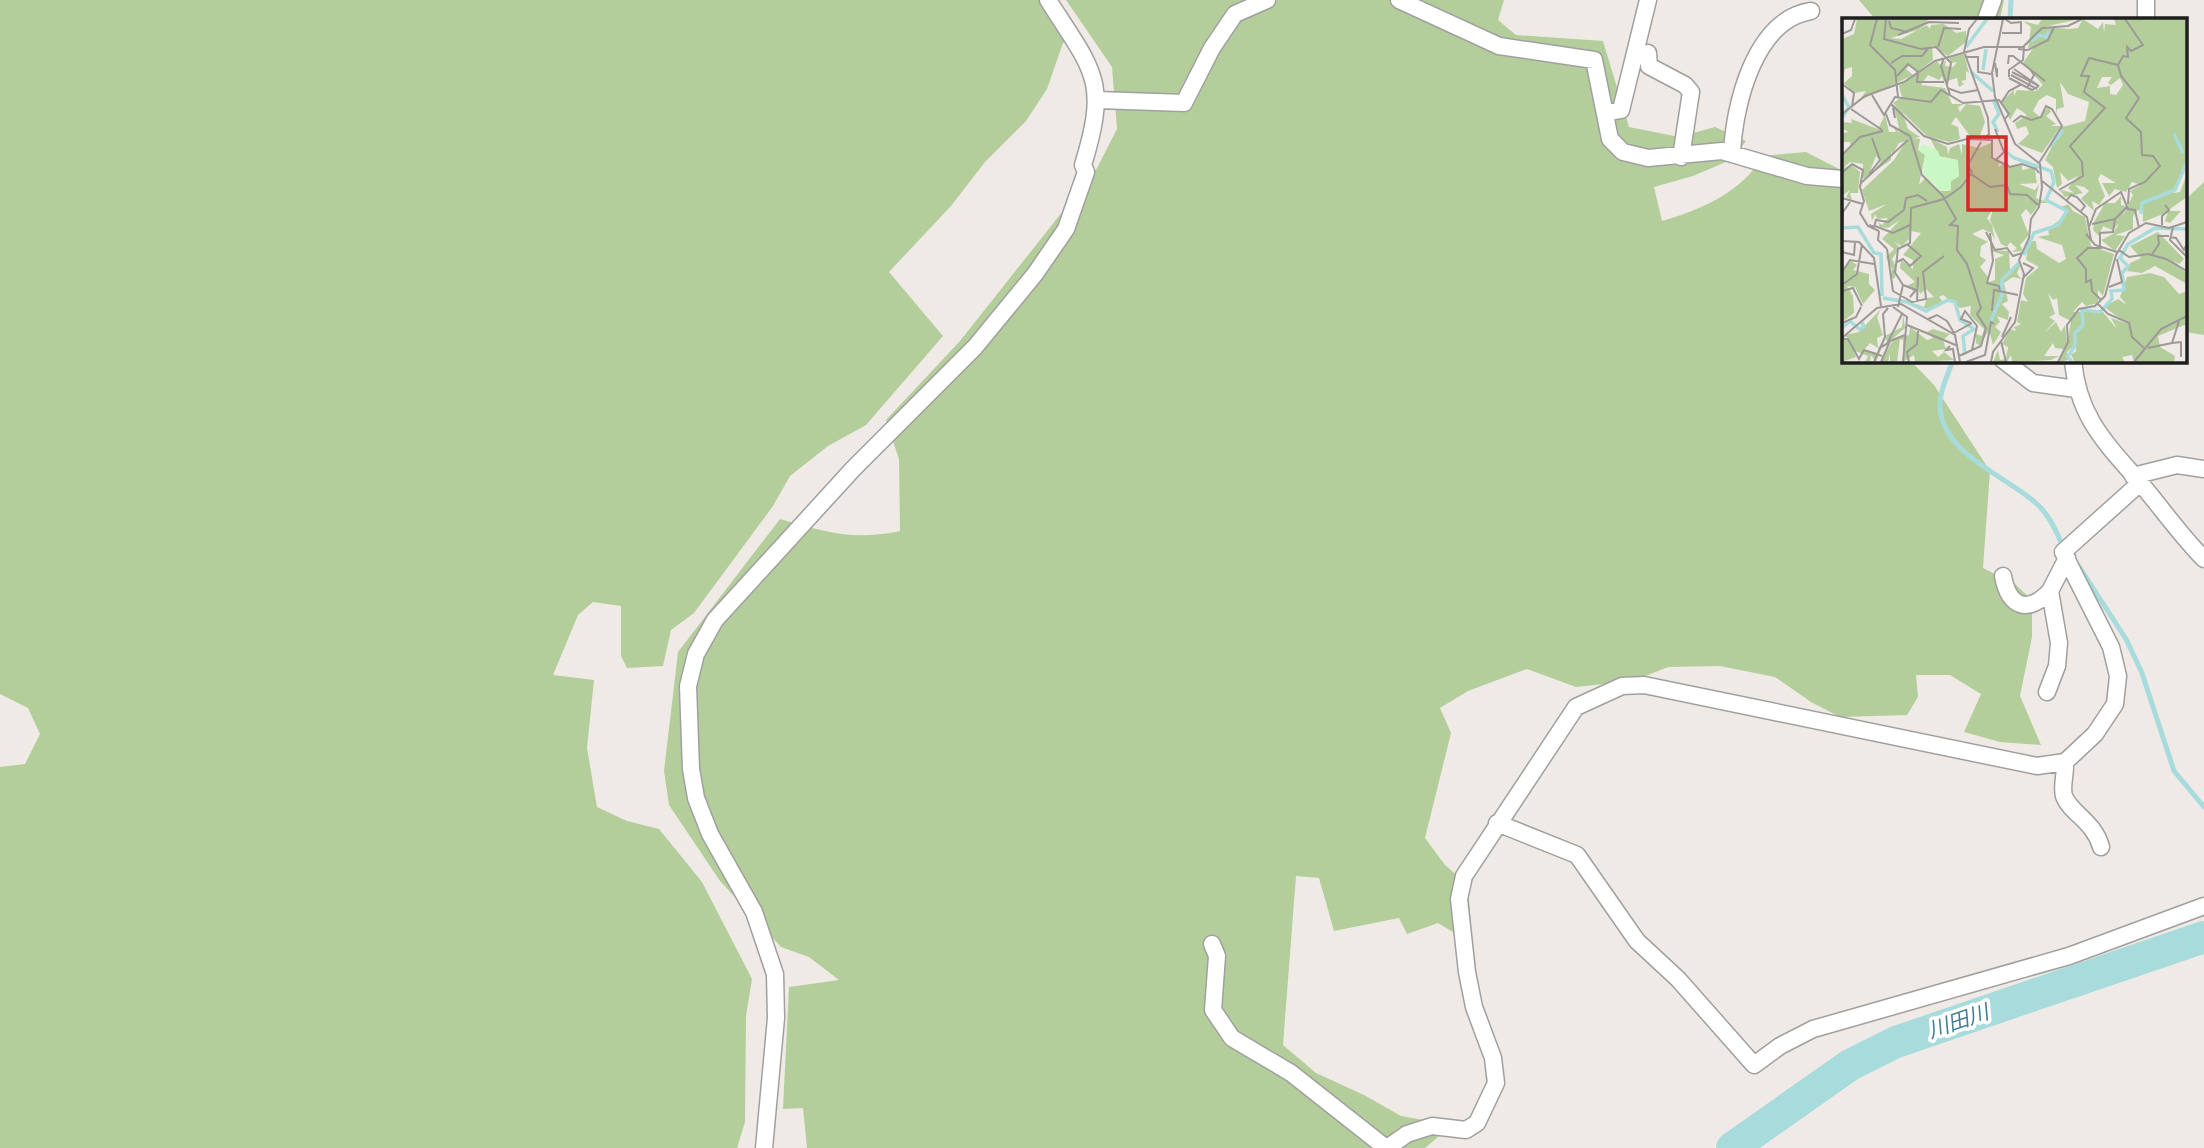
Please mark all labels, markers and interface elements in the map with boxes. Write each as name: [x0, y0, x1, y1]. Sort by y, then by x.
inset map: [1842, 18, 2186, 362]
water label: 川田川: [1924, 998, 1994, 1043]

